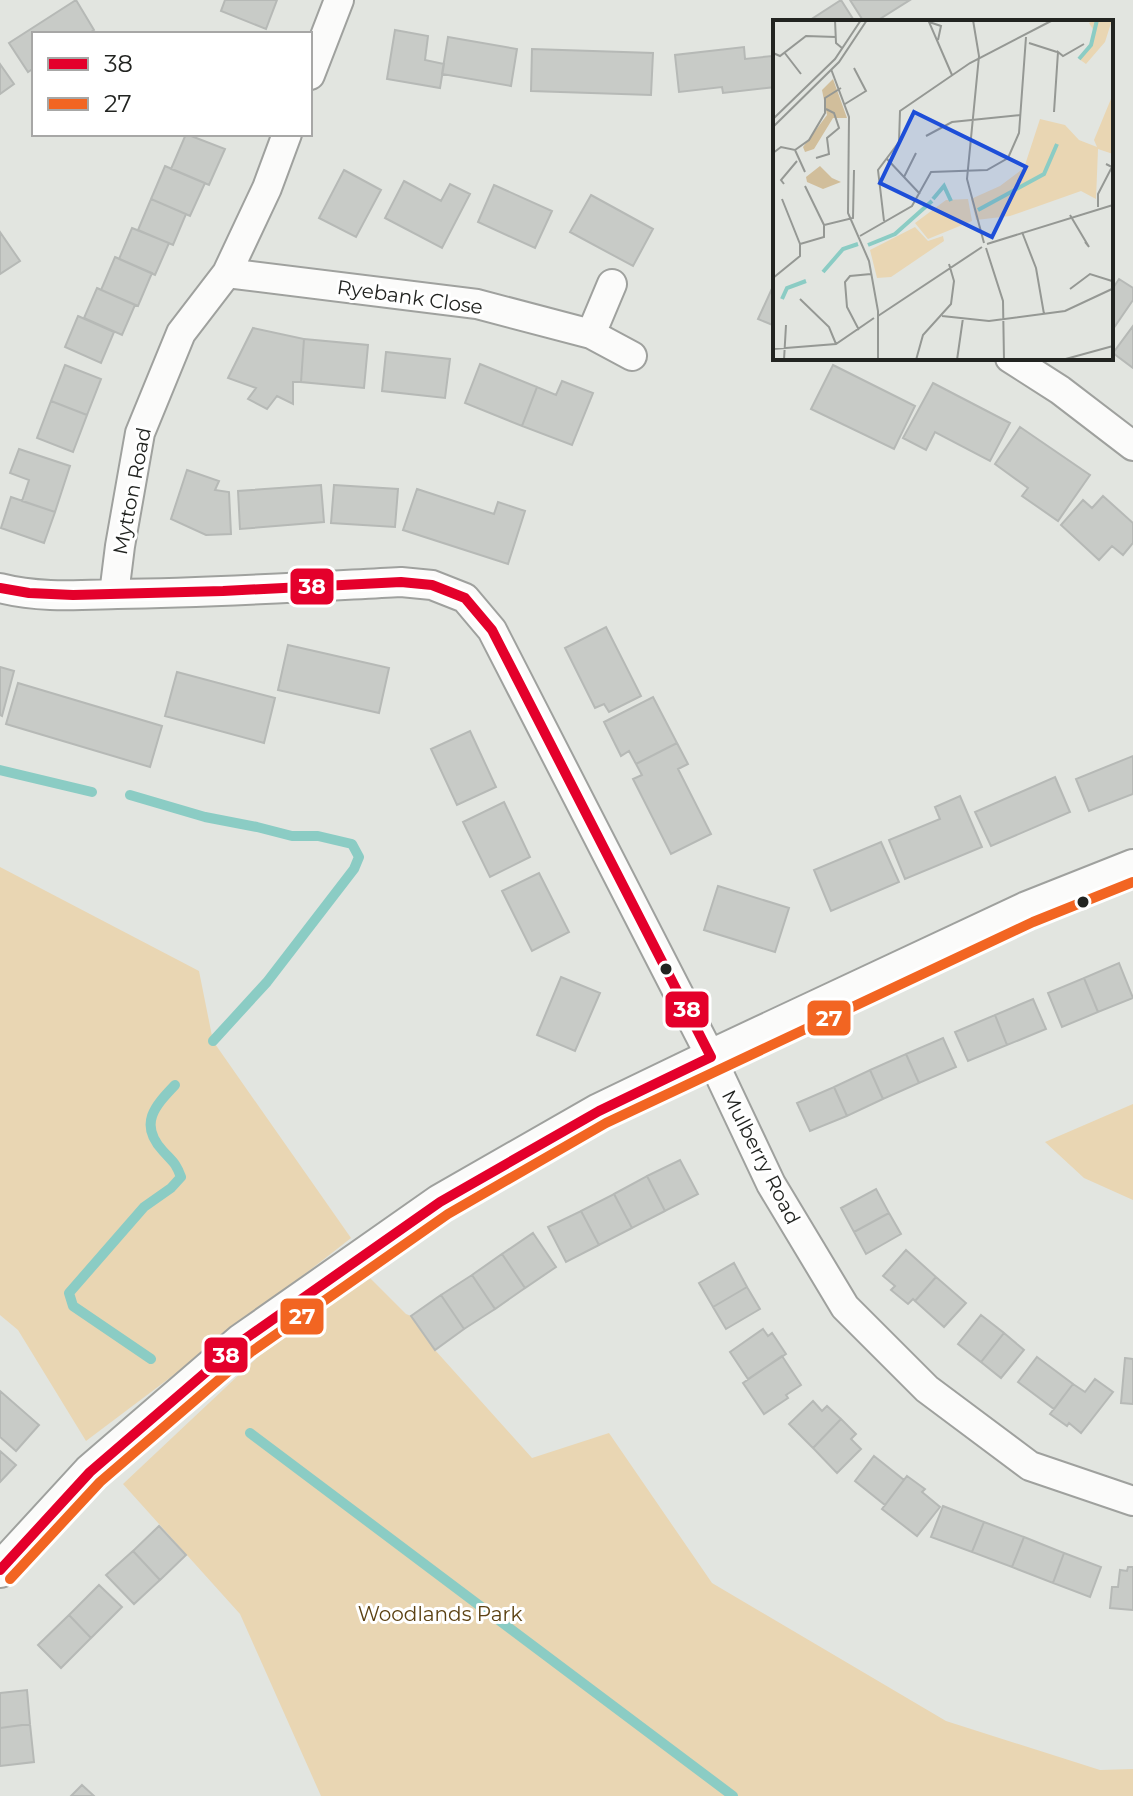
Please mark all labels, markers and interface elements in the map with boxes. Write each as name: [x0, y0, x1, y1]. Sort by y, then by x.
inset map: [773, 20, 1113, 360]
legend: [32, 32, 312, 136]
text: 38: [104, 49, 133, 78]
text: 27: [104, 89, 132, 118]
street label: Ryebank Close: [336, 275, 484, 319]
street label: Mytton Road: [108, 425, 156, 557]
line badge: 38: [289, 567, 335, 606]
text: 38: [297, 573, 326, 600]
unlabelled marker: [1075, 894, 1091, 910]
unlabelled marker: [658, 961, 674, 977]
line badge: 38: [664, 990, 710, 1029]
text: 38: [672, 996, 701, 1023]
line badge: 27: [806, 999, 852, 1037]
text: 27: [816, 1005, 842, 1032]
street label: Mulberry Road: [717, 1086, 805, 1228]
line badge: 27: [279, 1297, 325, 1336]
text: 27: [289, 1303, 315, 1330]
line badge: 38: [203, 1336, 249, 1374]
text: 38: [211, 1342, 240, 1369]
park label: Woodlands Park: [358, 1602, 522, 1626]

